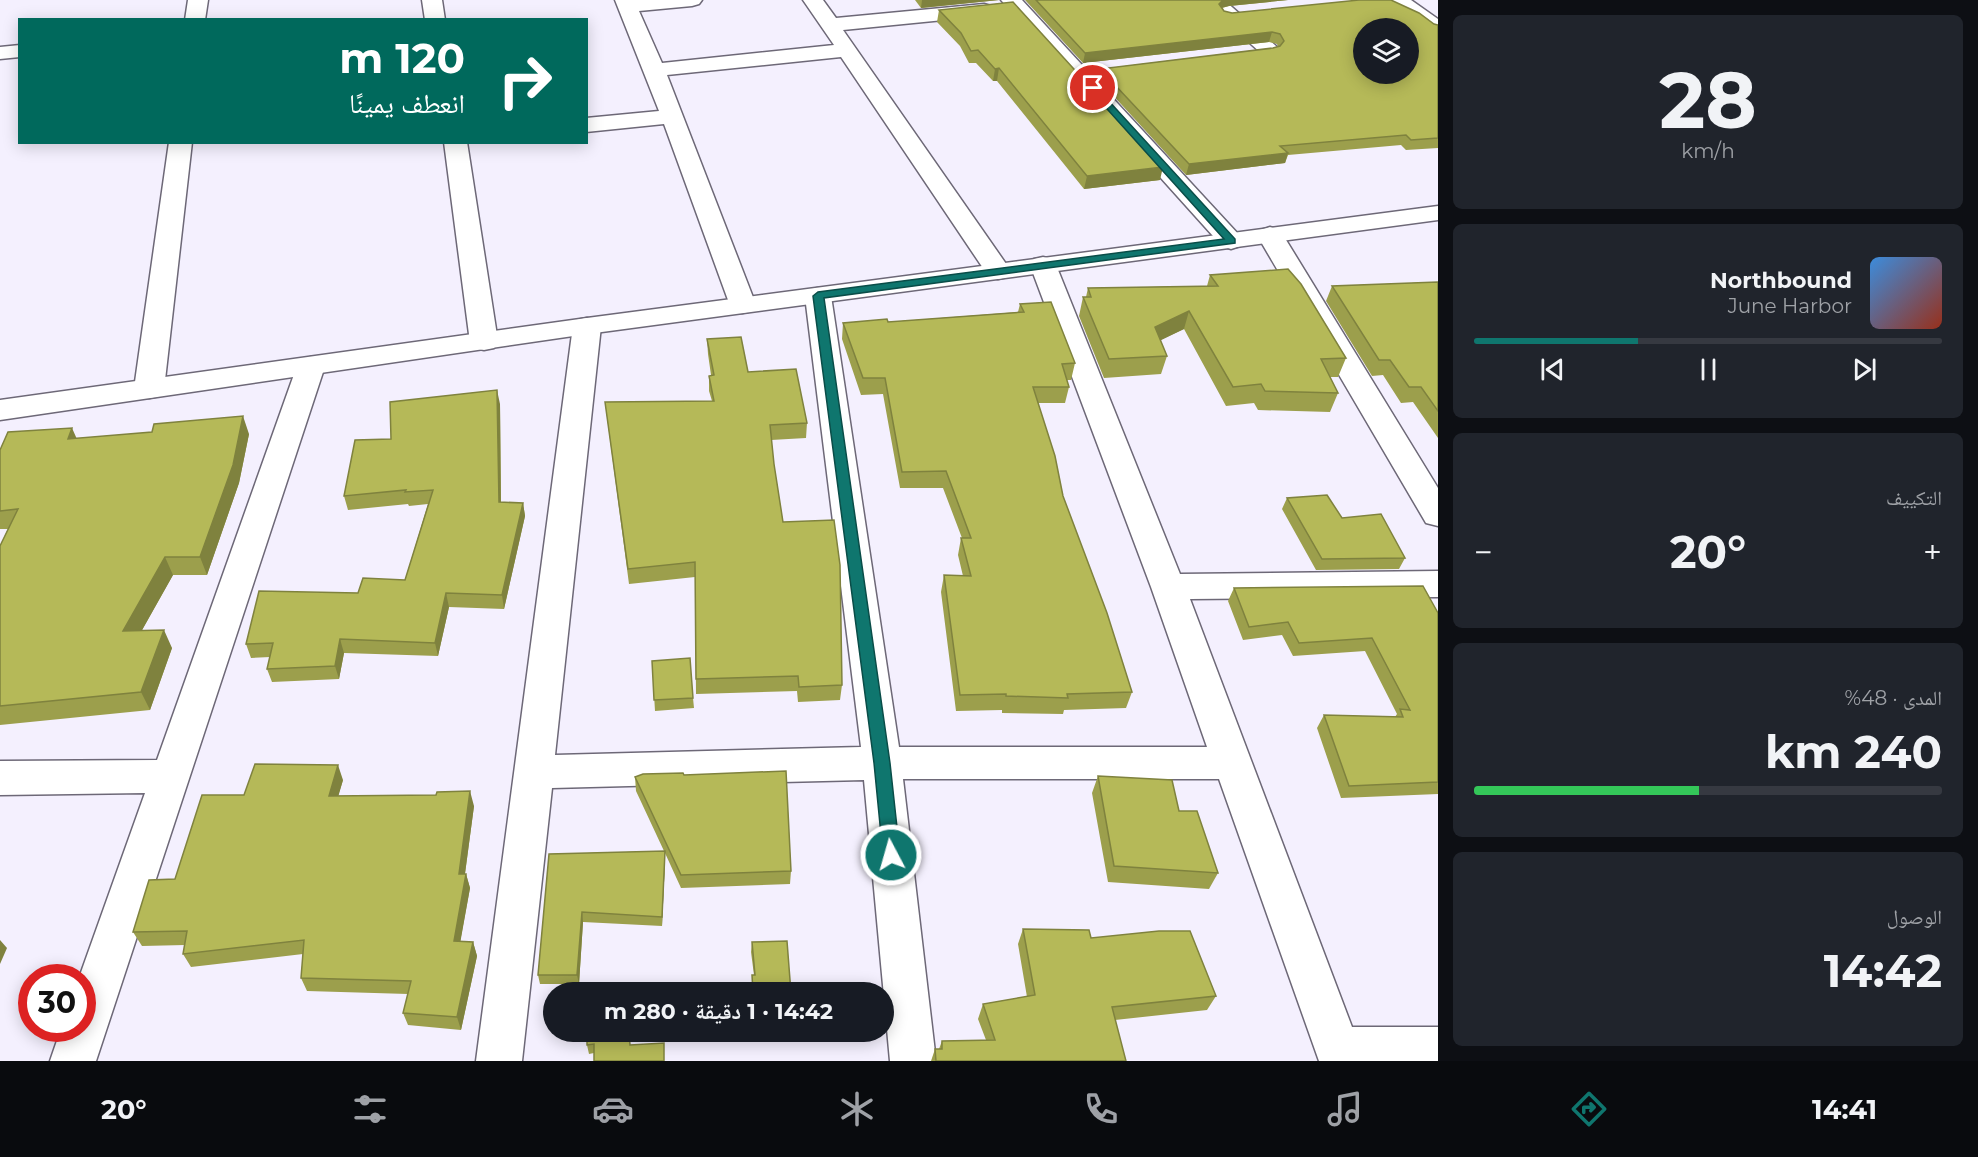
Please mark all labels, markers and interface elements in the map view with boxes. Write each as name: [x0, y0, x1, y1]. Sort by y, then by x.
map controls: [1353, 18, 1419, 84]
button: layers: [1353, 18, 1419, 84]
text: 120 m: [339, 32, 465, 84]
icon: right: [486, 42, 564, 120]
text: 28: [1659, 52, 1757, 148]
pin: [1067, 62, 1118, 113]
icon: arrive: [1076, 71, 1109, 104]
text: انعطف يمينًا: [349, 87, 465, 120]
text: km/h: [1681, 139, 1735, 163]
text: Northbound: [1710, 267, 1852, 294]
text: June Harbor: [1728, 294, 1852, 318]
icon: previous: [1536, 353, 1569, 386]
icon: pause: [1692, 353, 1725, 386]
icon: next: [1848, 353, 1881, 386]
text: التكييف: [1886, 486, 1942, 510]
text: 20°: [1670, 524, 1746, 579]
text: −: [1474, 532, 1493, 572]
text: +: [1923, 532, 1942, 572]
text: المدى · 48%: [1845, 686, 1942, 710]
text: 240 km: [1765, 724, 1942, 779]
position arrow: [859, 823, 923, 887]
text: الوصول: [1887, 905, 1942, 929]
text: 14:42: [1824, 943, 1942, 998]
speed limit sign: 30: [18, 964, 96, 1042]
text: 14:42 · 1 دقيقة · 280 m: [604, 998, 833, 1025]
icon: filters: [349, 1088, 391, 1130]
icon: car: [592, 1088, 634, 1130]
icon: climate: [836, 1088, 878, 1130]
icon: phone: [1080, 1088, 1122, 1130]
icon: music: [1324, 1088, 1366, 1130]
icon: directions: [1568, 1088, 1610, 1130]
text: 20°: [101, 1093, 147, 1126]
text: 14:41: [1812, 1093, 1877, 1126]

